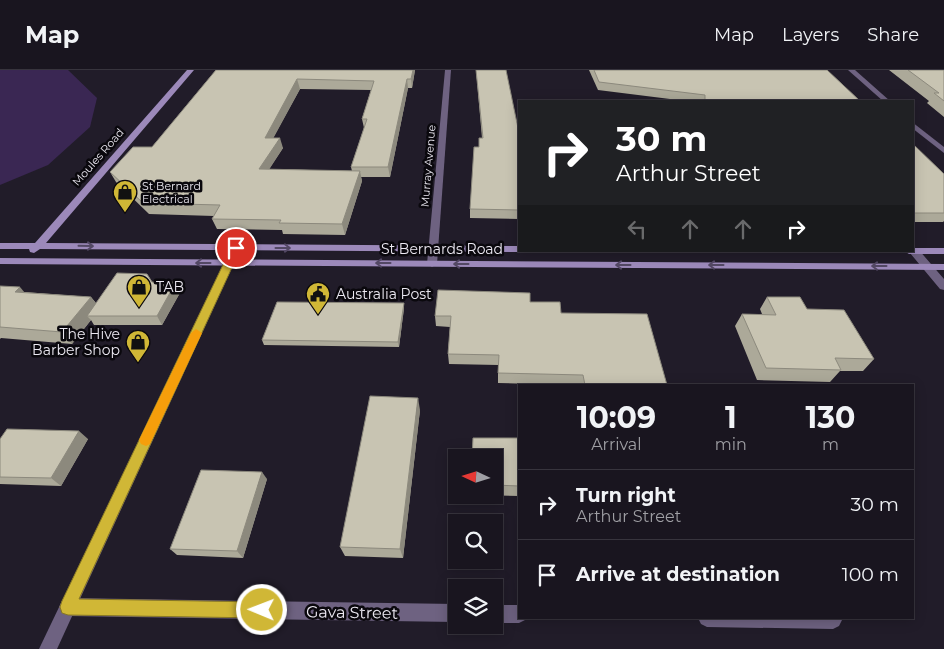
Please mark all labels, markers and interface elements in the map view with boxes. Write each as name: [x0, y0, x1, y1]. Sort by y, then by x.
text: Map: [25, 20, 79, 49]
text: Map: [714, 24, 754, 46]
text: Layers: [782, 24, 839, 46]
text: Share: [867, 24, 919, 46]
text: 30 m: [616, 117, 707, 160]
icon: right: [533, 120, 598, 185]
street label: Murray Avenue: [417, 124, 439, 208]
street label: Moules Road: [69, 125, 127, 189]
text: Arthur Street: [616, 160, 761, 187]
shop icon: St Bernard Electrical: [112, 179, 138, 213]
place label: St Bernard Electrical: [142, 179, 201, 206]
icon: left: [623, 215, 651, 243]
icon: ahead: [676, 215, 704, 243]
icon: ahead: [729, 215, 757, 243]
icon: right: [782, 215, 810, 243]
pin: [215, 227, 257, 269]
icon: arrive: [222, 234, 250, 262]
street label: St Bernards Road: [381, 240, 503, 258]
one-way arrow: [78, 242, 94, 251]
one-way arrow: [275, 243, 291, 253]
one-way arrow: [195, 258, 212, 268]
one-way arrow: [375, 259, 391, 268]
one-way arrow: [453, 259, 470, 269]
one-way arrow: [616, 260, 632, 270]
one-way arrow: [709, 260, 725, 270]
one-way arrow: [871, 261, 888, 271]
shop icon: TAB: [126, 274, 152, 308]
place label: TAB: [156, 278, 184, 296]
public building icon: Australia Post: [305, 281, 331, 315]
place label: Australia Post: [336, 285, 432, 303]
place label: The Hive Barber Shop: [32, 325, 120, 359]
shop icon: The Hive Barber Shop: [125, 329, 151, 363]
text: 10:09: [577, 399, 656, 436]
text: 1: [725, 399, 737, 436]
text: 130: [805, 399, 855, 436]
text: Arrival: [591, 435, 642, 454]
text: min: [715, 435, 747, 454]
text: m: [822, 435, 839, 454]
north arrow: [448, 449, 502, 504]
map controls: [448, 449, 503, 634]
text: Turn right: [576, 484, 676, 507]
icon: right: [533, 491, 561, 519]
text: 30 m: [851, 493, 899, 516]
text: Arthur Street: [576, 507, 681, 526]
button: search: [448, 514, 503, 569]
icon: arrive: [533, 561, 561, 589]
text: Arrive at destination: [576, 563, 780, 586]
text: 100 m: [842, 563, 899, 586]
button: layers: [448, 579, 503, 634]
position arrow: [235, 583, 287, 635]
street label: Gava Street: [306, 602, 399, 623]

